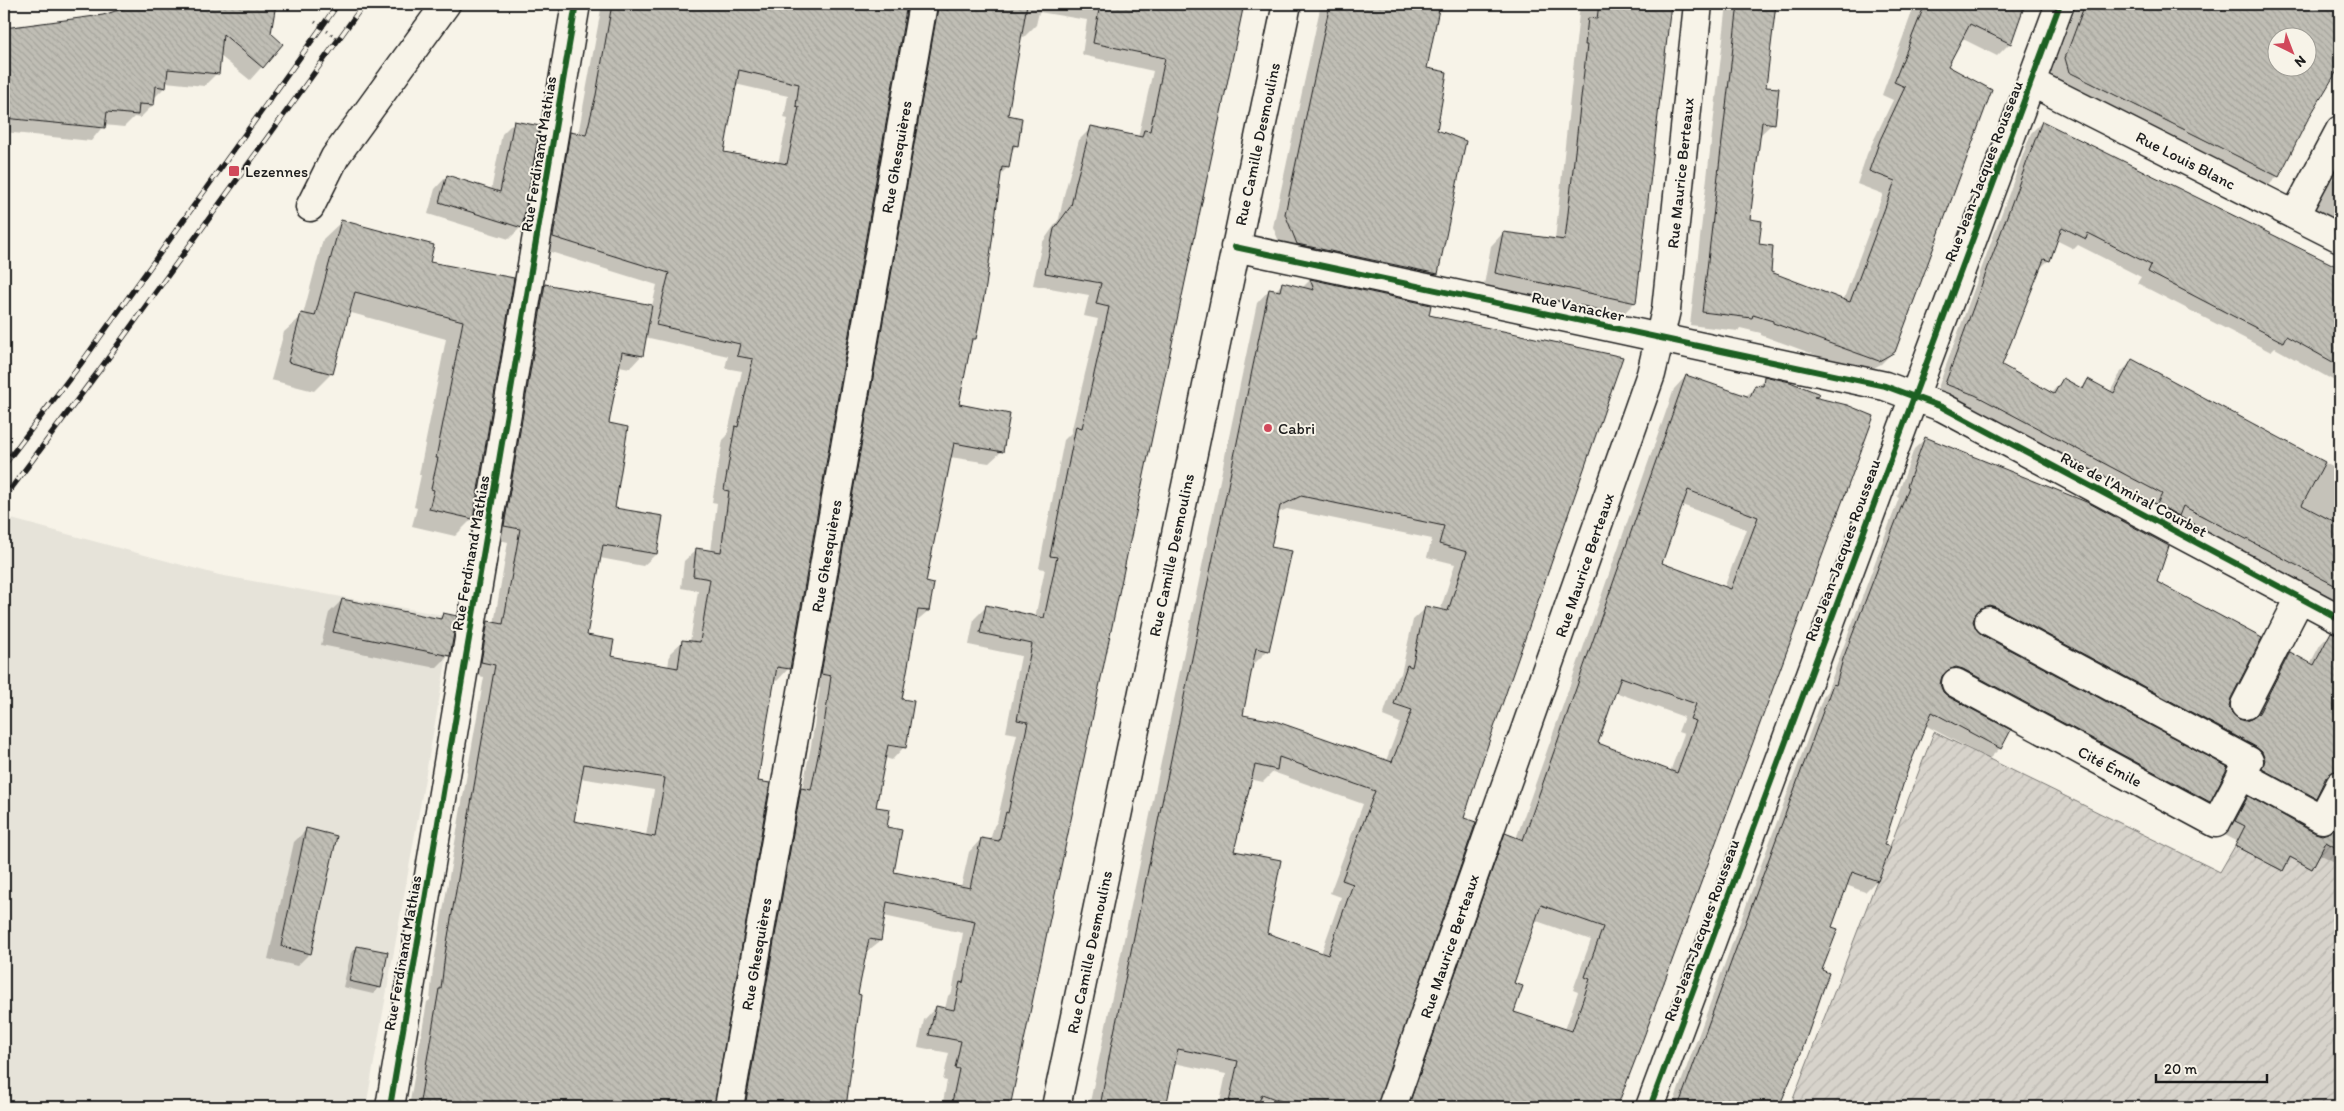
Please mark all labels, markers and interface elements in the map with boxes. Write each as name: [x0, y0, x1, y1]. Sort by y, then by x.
north arrow: [2266, 28, 2316, 78]
text: N: [2291, 52, 2310, 71]
street label: Rue Camille Desmoulins: [1231, 61, 1284, 227]
street label: Rue Ferdinand Mathias: [517, 75, 560, 233]
street label: Rue Jean-Jacques Rousseau: [1940, 78, 2027, 264]
street label: Rue Maurice Berteaux: [1663, 96, 1698, 249]
street label: Rue Ghesquières: [877, 99, 916, 215]
street label: Rue Louis Blanc: [2133, 127, 2239, 194]
place label: Lezennes: [245, 162, 308, 181]
marker: Lezennes: [227, 164, 241, 178]
street label: Rue Vanacker: [1530, 287, 1627, 326]
place label: Cabri: [1278, 419, 1315, 438]
marker: Cabri: [1262, 422, 1274, 434]
street label: Rue de l'Amiral Courbet: [2057, 448, 2210, 541]
street label: Rue Jean-Jacques Rousseau: [1801, 456, 1884, 644]
street label: Rue Camille Desmoulins: [1145, 472, 1198, 638]
street label: Rue Ferdinand Mathias: [447, 474, 494, 632]
street label: Rue Maurice Berteaux: [1551, 490, 1618, 640]
street label: Rue Ghesquières: [807, 498, 846, 614]
street label: Cité Émile: [2075, 742, 2145, 791]
street label: Rue Jean-Jacques Rousseau: [1660, 836, 1743, 1024]
street label: Rue Camille Desmoulins: [1063, 869, 1116, 1035]
street label: Rue Maurice Berteaux: [1416, 871, 1483, 1021]
street label: Rue Ferdinand Mathias: [379, 874, 426, 1032]
street label: Rue Ghesquières: [737, 896, 776, 1012]
scale bar: [2156, 1051, 2268, 1083]
text: 20 m: [2164, 1060, 2198, 1078]

